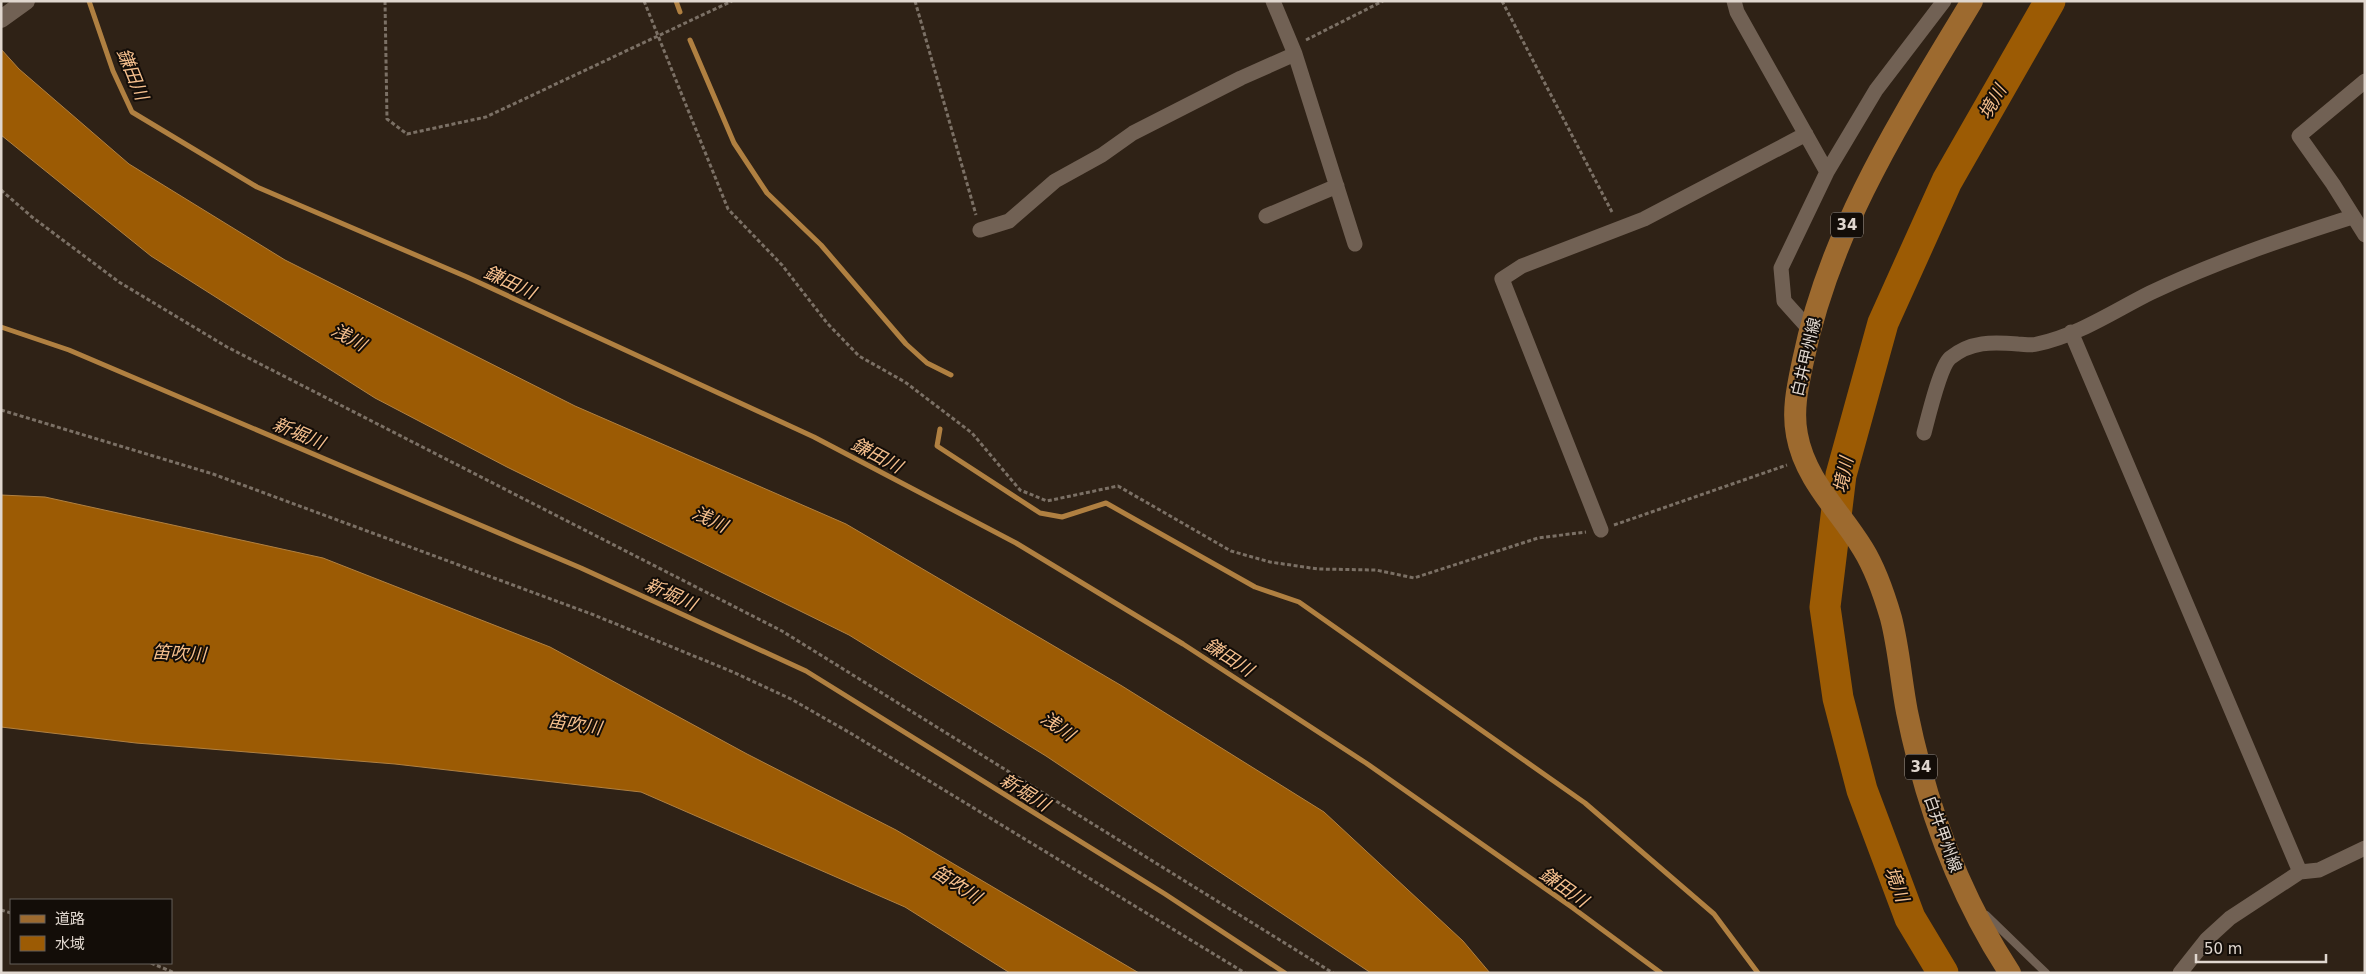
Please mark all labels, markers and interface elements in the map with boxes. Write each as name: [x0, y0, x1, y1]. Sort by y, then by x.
water label: 鎌田川: [113, 45, 154, 105]
water label: 境川: [1974, 79, 2011, 123]
road number: 34: [1831, 212, 1863, 238]
water label: 鎌田川: [481, 261, 541, 304]
street label: 白井甲州線: [1788, 316, 1824, 398]
water label: 浅川: [328, 319, 372, 356]
water label: 新堀川: [270, 413, 330, 454]
water label: 鎌田川: [848, 433, 908, 478]
water label: 境川: [1829, 453, 1857, 495]
water label: 浅川: [689, 502, 733, 537]
water label: 新堀川: [642, 573, 702, 615]
water label: 鎌田川: [1201, 633, 1259, 682]
water label: 笛吹川: [151, 641, 209, 665]
water label: 浅川: [1037, 707, 1080, 746]
water label: 笛吹川: [547, 709, 605, 739]
road number: 34: [1905, 754, 1937, 780]
water label: 新堀川: [997, 769, 1055, 816]
street label: 白井甲州線: [1920, 793, 1966, 875]
water label: 笛吹川: [929, 860, 987, 909]
water label: 鎌田川: [1536, 863, 1594, 912]
water label: 境川: [1881, 863, 1914, 906]
legend: [10, 899, 172, 964]
text: 道路: [55, 910, 85, 928]
scale bar: [2196, 932, 2326, 964]
text: 水域: [55, 935, 85, 953]
text: 50 m: [2204, 940, 2242, 958]

